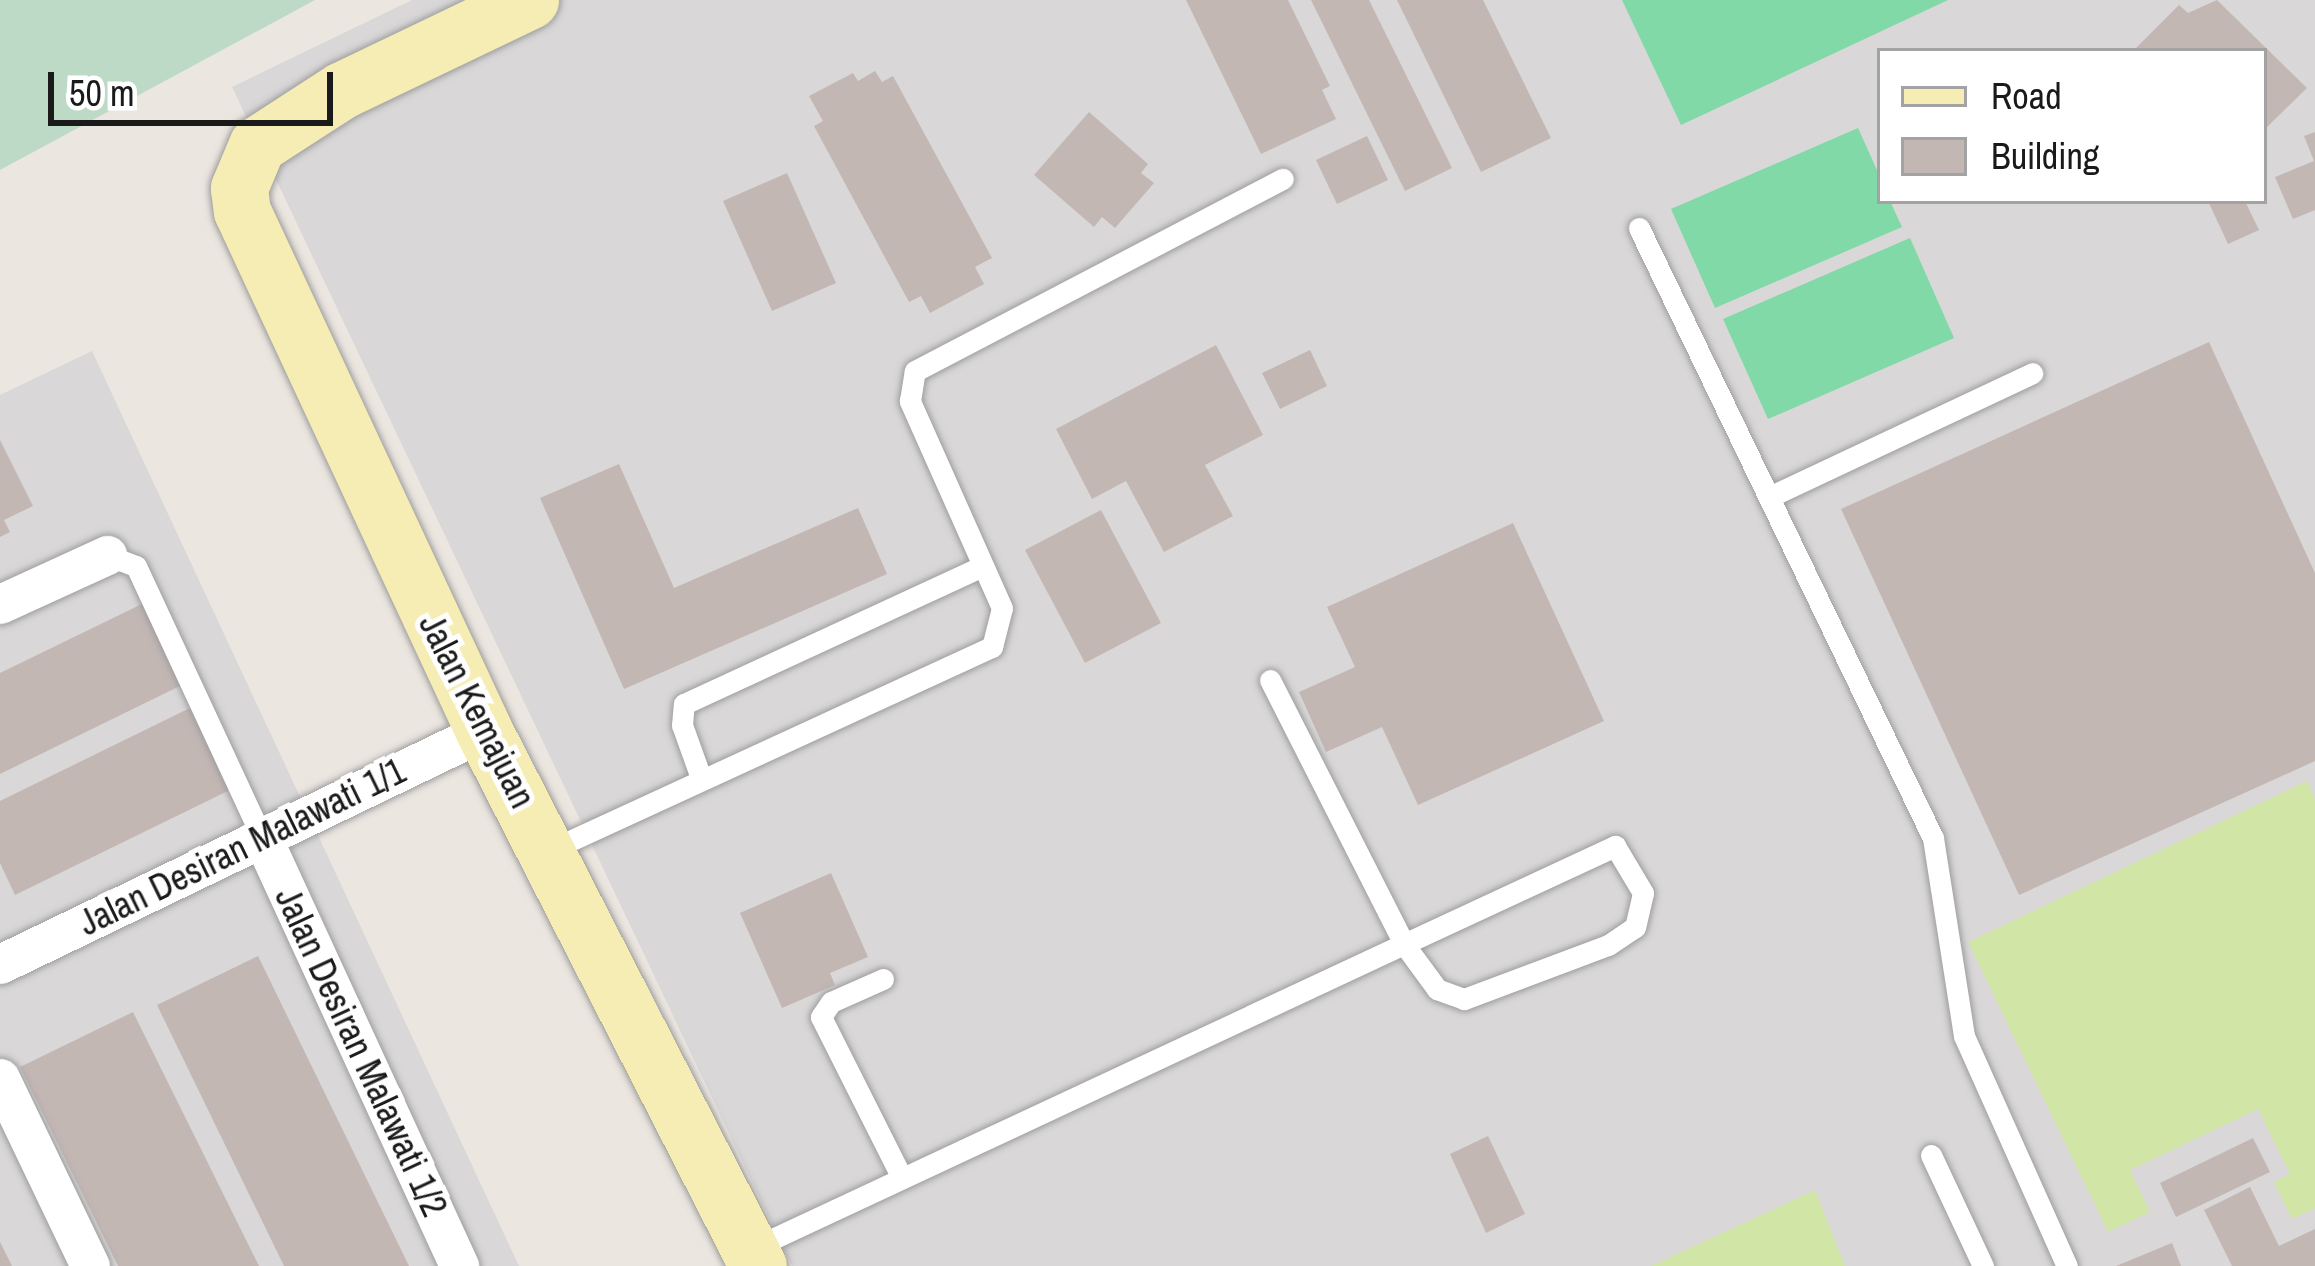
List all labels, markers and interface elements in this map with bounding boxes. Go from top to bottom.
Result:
scale bar [54,48,339,122]
legend [1877,48,2267,204]
text: 50 m [69,69,135,117]
text: Road [1991,72,2062,120]
text: Building [1991,132,2099,180]
street label: Jalan Kemajuan [410,607,544,815]
street label: Jalan Desiran Malawati 1/1 [72,749,412,945]
street label: Jalan Desiran Malawati 1/2 [266,881,456,1223]

